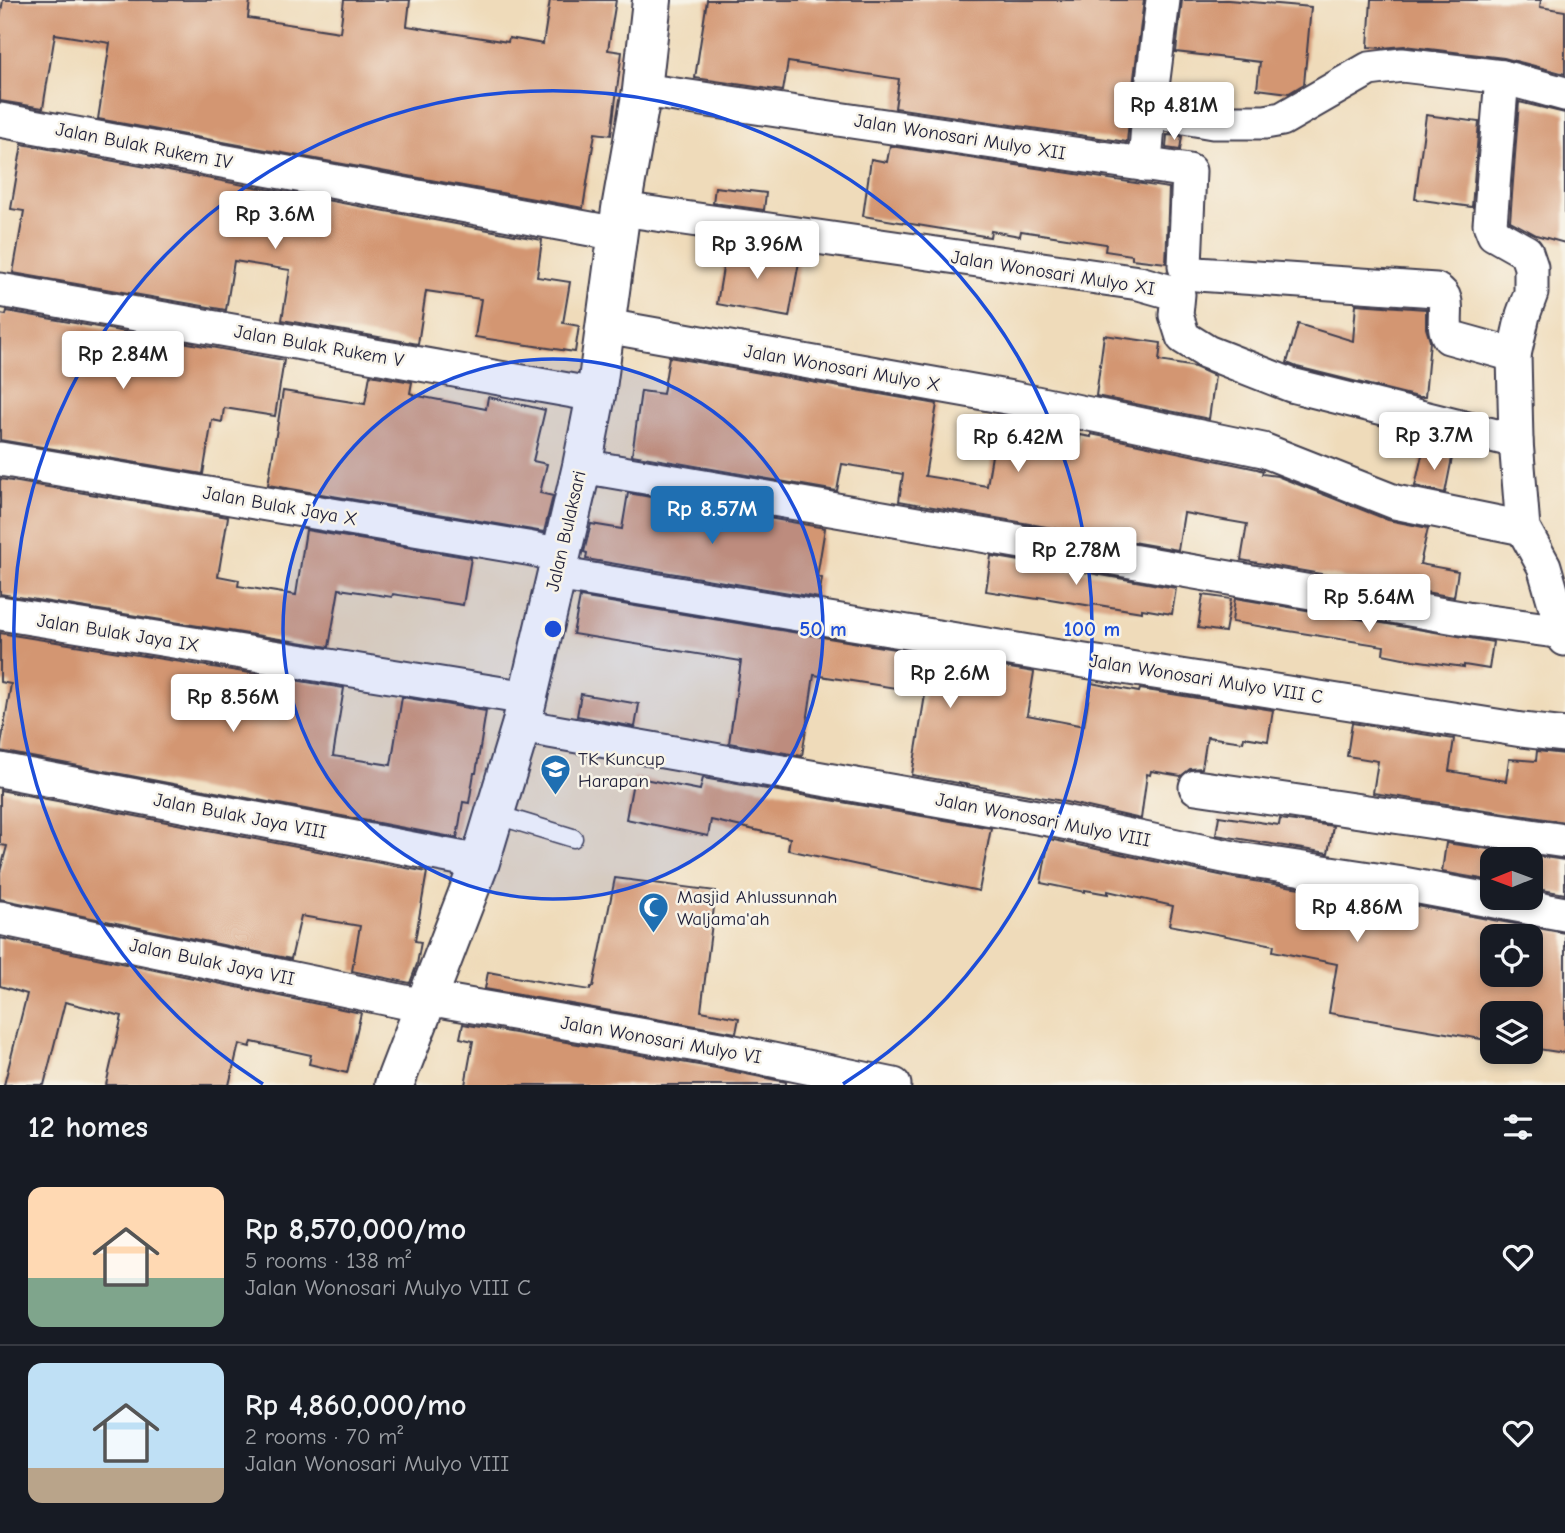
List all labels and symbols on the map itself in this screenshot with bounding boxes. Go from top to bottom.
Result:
pin: Rp 4.81M [1102,82,1246,142]
street label: Jalan Wonosari Mulyo XII [853,109,1067,165]
street label: Jalan Bulak Rukem IV [54,118,235,174]
pin: Rp 3.6M [210,191,340,251]
pin: Rp 3.96M [685,222,829,281]
street label: Jalan Wonosari Mulyo XI [949,246,1157,300]
street label: Jalan Bulak Rukem V [232,320,406,372]
pin: Rp 2.84M [51,332,195,391]
street label: Jalan Wonosari Mulyo X [742,340,942,396]
pin: Rp 3.7M [1369,412,1499,472]
pin: Rp 6.42M [946,414,1090,474]
street label: Jalan Bulaksari [541,468,591,594]
street label: Jalan Bulak Jaya X [201,482,359,530]
pin: Rp 8.57M [640,486,784,546]
pin: Rp 2.78M [1004,528,1148,587]
pin: Rp 5.64M [1297,574,1441,634]
street label: Jalan Bulak Jaya IX [35,609,201,657]
centre of rings [541,617,565,641]
text: 50 m [799,617,847,641]
text: 100 m [1064,617,1120,641]
pin: Rp 2.6M [885,650,1015,710]
street label: Jalan Wonosari Mulyo VIII C [1088,650,1325,708]
pin: Rp 8.56M [161,674,305,734]
place label: TK Kuncup Harapan [578,748,665,792]
school or university icon: TK Kuncup Harapan [538,753,572,797]
street label: Jalan Bulak Jaya VIII [152,788,328,844]
street label: Jalan Wonosari Mulyo VIII [934,788,1152,852]
north arrow [1480,847,1544,910]
pin: Rp 4.86M [1285,884,1429,944]
place label: Masjid Ahlussunnah Waljama'ah [677,886,837,930]
mosque icon: Masjid Ahlussunnah Waljama'ah [637,891,671,935]
street label: Jalan Bulak Jaya VII [127,934,297,990]
street label: Jalan Wonosari Mulyo VI [559,1012,763,1068]

